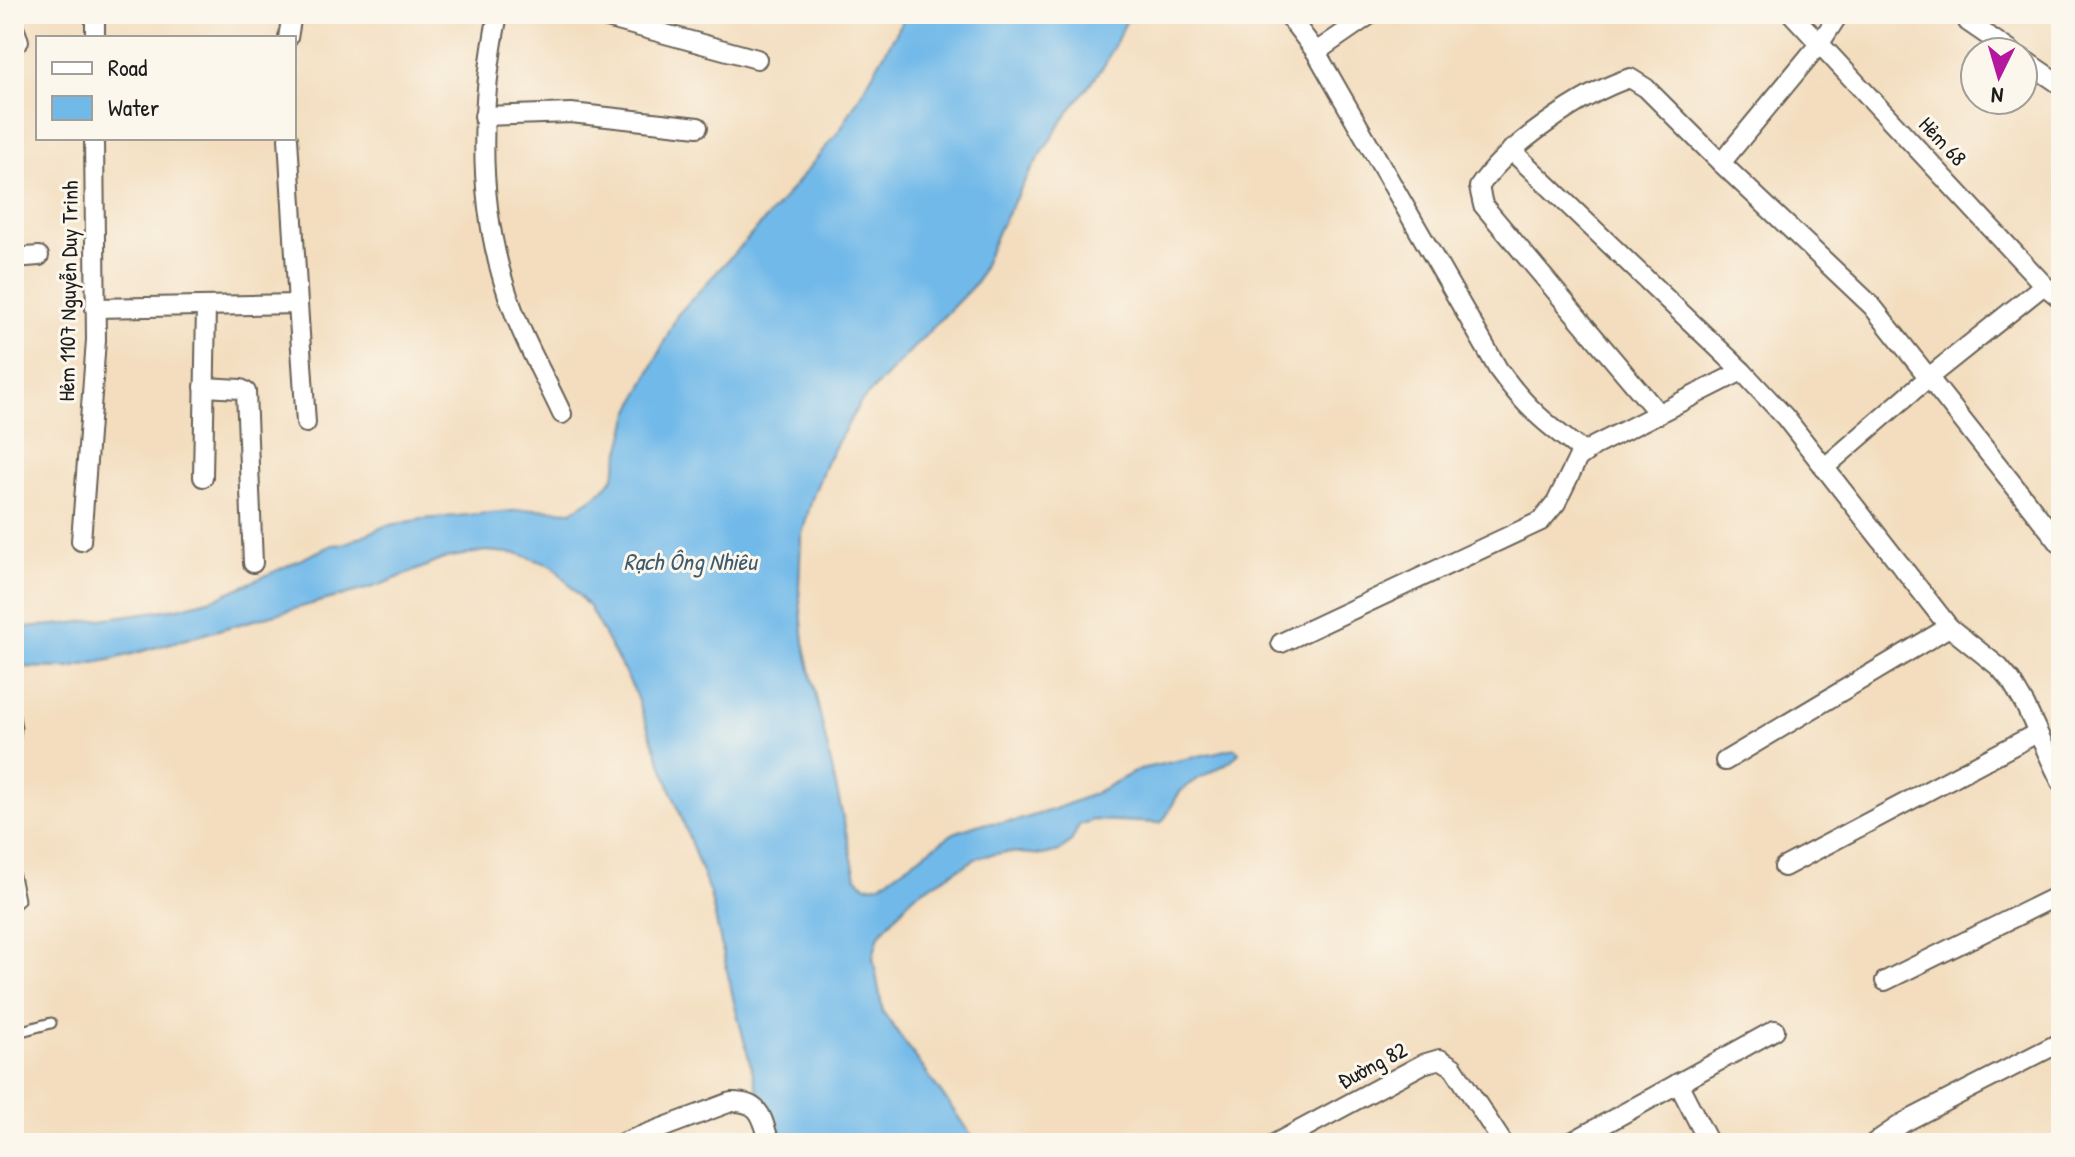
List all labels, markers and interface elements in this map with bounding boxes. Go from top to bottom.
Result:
legend [36,36,296,140]
north arrow [1959,36,2039,116]
text: Road [108,51,147,83]
text: N [1990,80,2004,111]
text: Water [108,91,159,123]
street label: Hẻm 68 [1912,110,1974,172]
street label: Hẻm 1107 Nguyễn Duy Trinh [51,180,85,402]
water label: Rạch Ông Nhiêu [624,545,759,578]
street label: Đường 82 [1332,1034,1412,1096]

